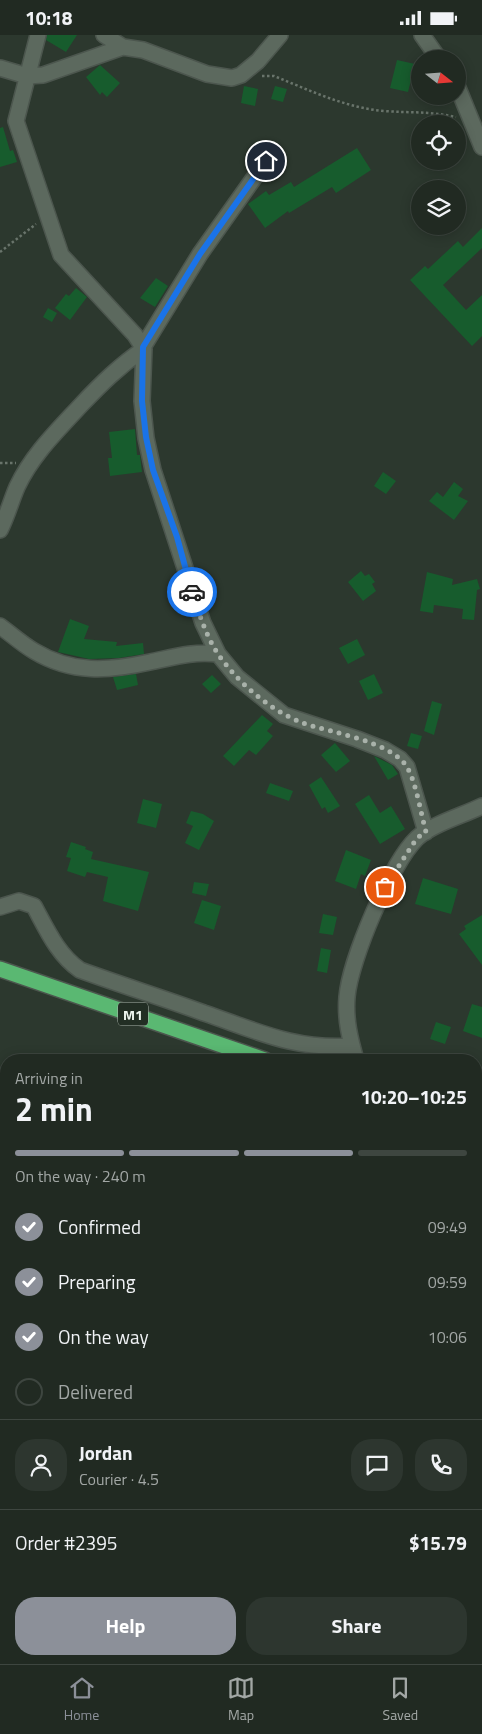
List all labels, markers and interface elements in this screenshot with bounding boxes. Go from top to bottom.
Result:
text: 10:18 [25,3,72,32]
north arrow [411,50,466,105]
map controls [411,50,466,235]
button: locate [411,115,466,170]
pin [245,140,287,182]
icon: home [252,147,280,175]
button: layers [411,180,466,235]
courier [167,567,217,617]
icon: car [178,578,206,606]
pin [364,866,406,908]
icon: bag [371,873,399,901]
road number: M1 [118,1003,148,1026]
text: Arriving in [15,1066,83,1090]
text: 10:20–10:25 [360,1082,467,1111]
text: 2 min [15,1085,93,1133]
text: On the way · 240 m [15,1164,146,1188]
text: Confirmed [58,1212,141,1241]
icon: check [15,1213,43,1241]
text: 09:49 [428,1215,467,1239]
text: Preparing [58,1267,135,1296]
icon: check [15,1268,43,1296]
text: 09:59 [428,1270,467,1294]
text: On the way [58,1322,149,1351]
icon: check [15,1323,43,1351]
text: 10:06 [428,1325,467,1349]
text: Delivered [58,1377,133,1406]
text: Jordan [79,1438,132,1467]
button: person [15,1439,67,1491]
button: chat [351,1439,403,1491]
button: phone [415,1439,467,1491]
text: Courier · 4.5 [79,1467,159,1491]
text: Order #2395 [15,1528,117,1557]
text: $15.79 [409,1528,467,1557]
button: Help [15,1597,236,1655]
button: Share [246,1597,467,1655]
tab: Home [64,1674,99,1725]
tab: Map [227,1674,255,1725]
tab: Saved [383,1674,418,1725]

